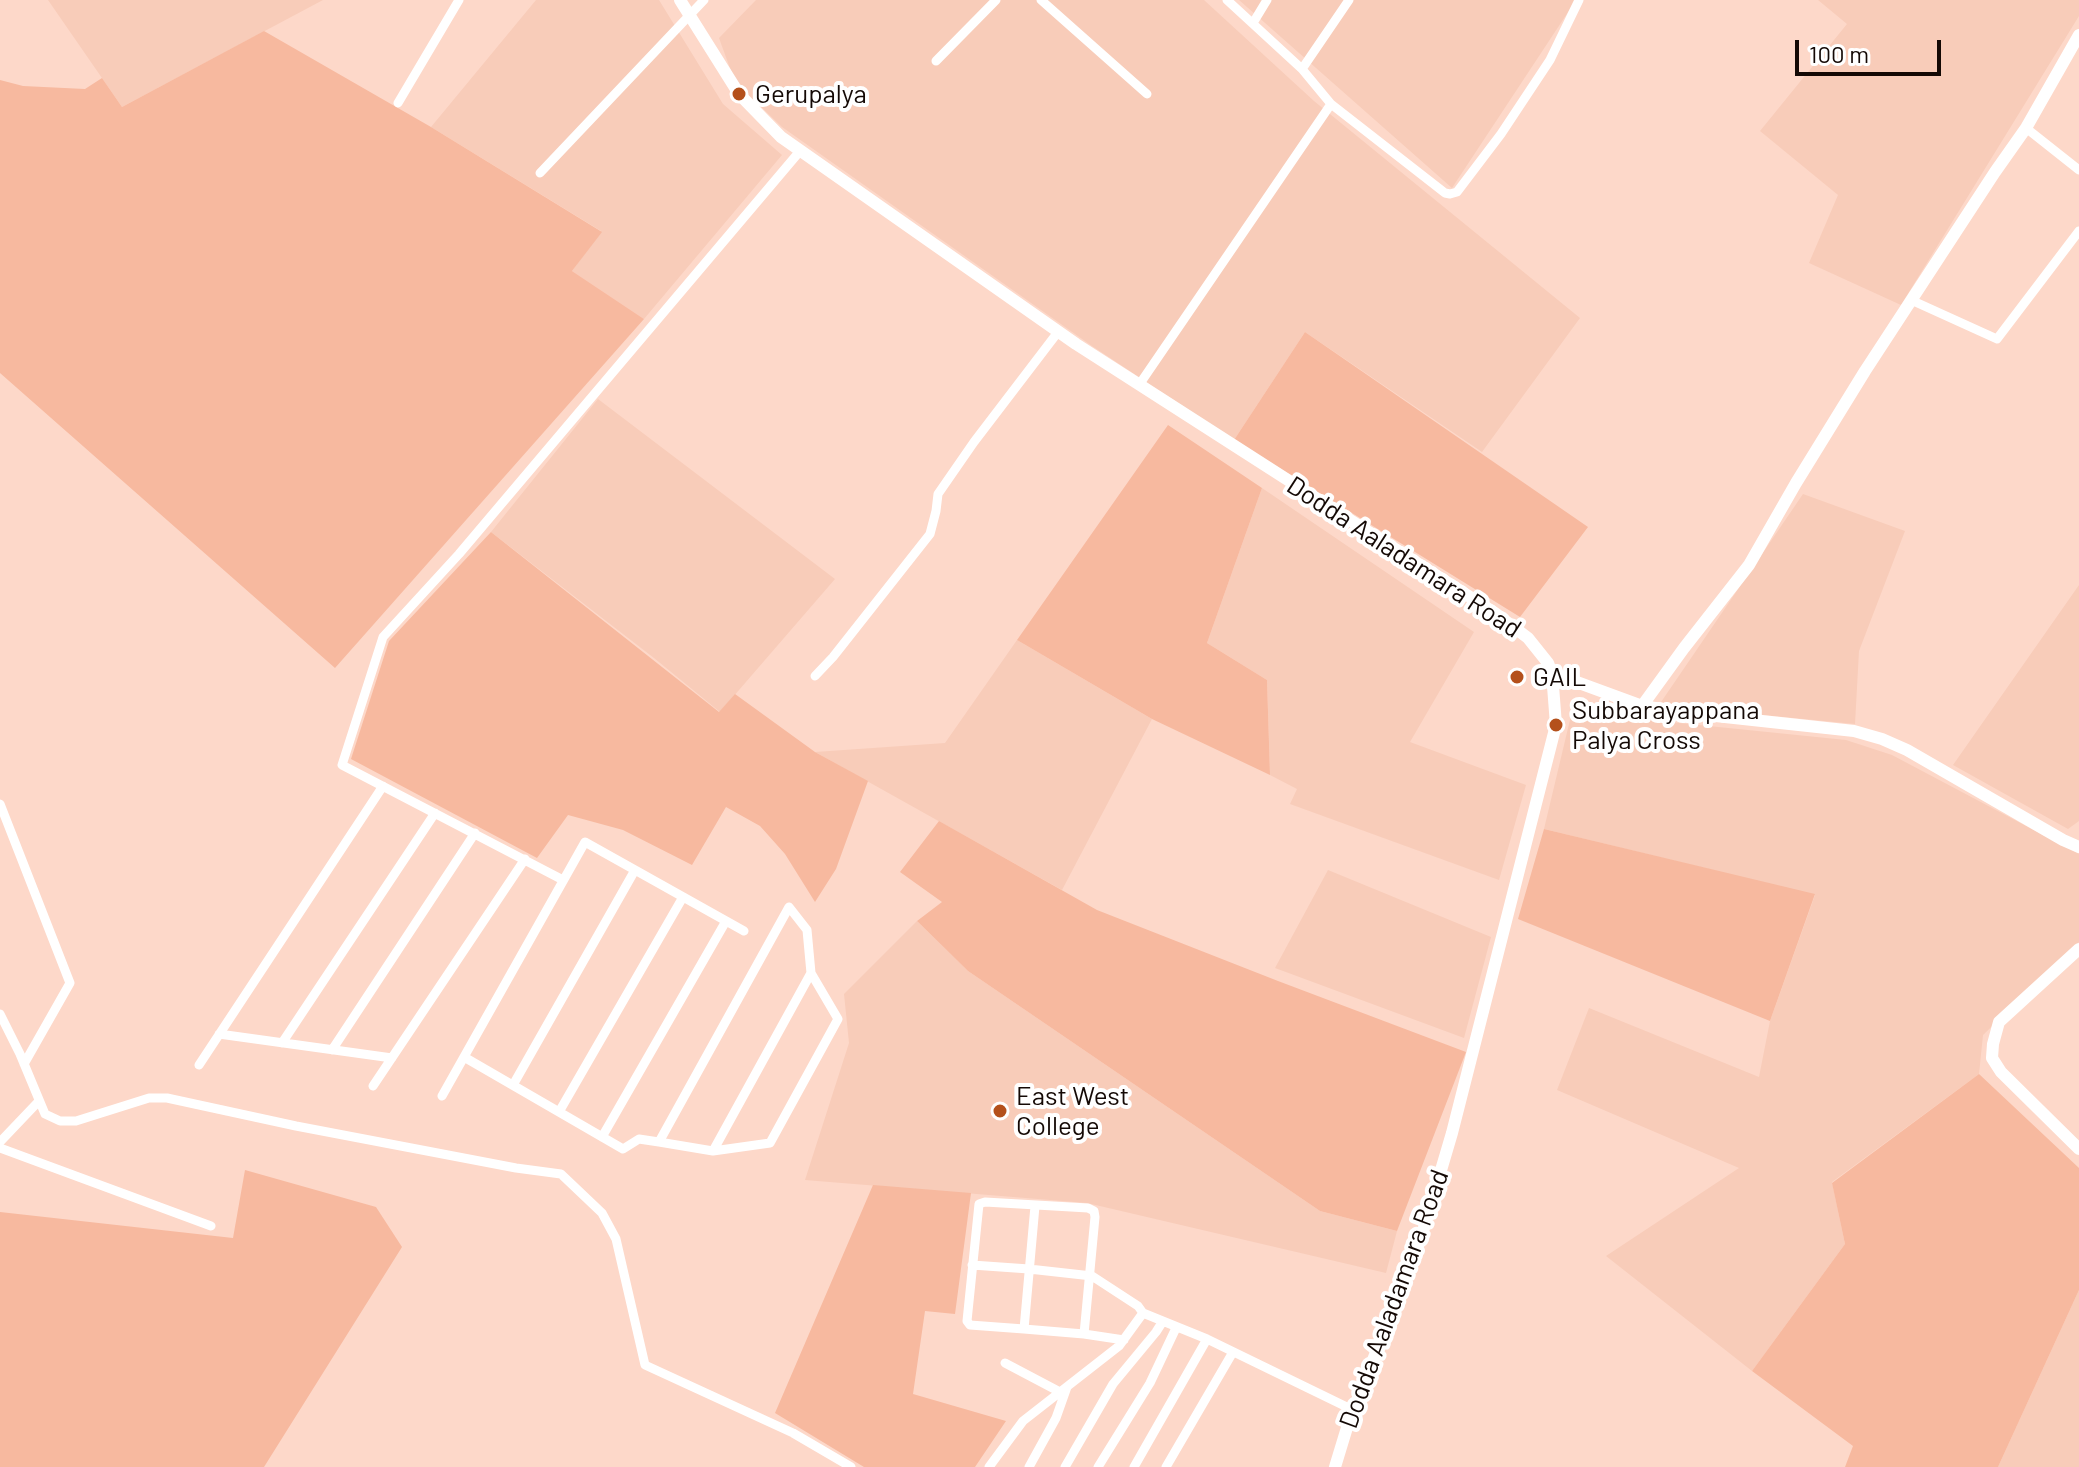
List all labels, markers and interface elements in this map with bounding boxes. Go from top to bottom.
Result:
scale bar [1799,24,1945,74]
text: 100 m [1809,39,1869,68]
place label: Gerupalya [755,78,867,110]
marker: Gerupalya [730,85,748,103]
street label: Dodda Aaladamara Road [1281,470,1527,644]
place label: GAIL [1533,661,1586,693]
marker: GAIL [1508,668,1526,686]
place label: Subbarayappana Palya Cross [1572,694,1760,756]
marker: Subbarayappana Palya Cross [1547,716,1565,734]
place label: East West College [1016,1080,1129,1142]
marker: East West College [991,1102,1009,1120]
street label: Dodda Aaladamara Road [1333,1165,1455,1433]

